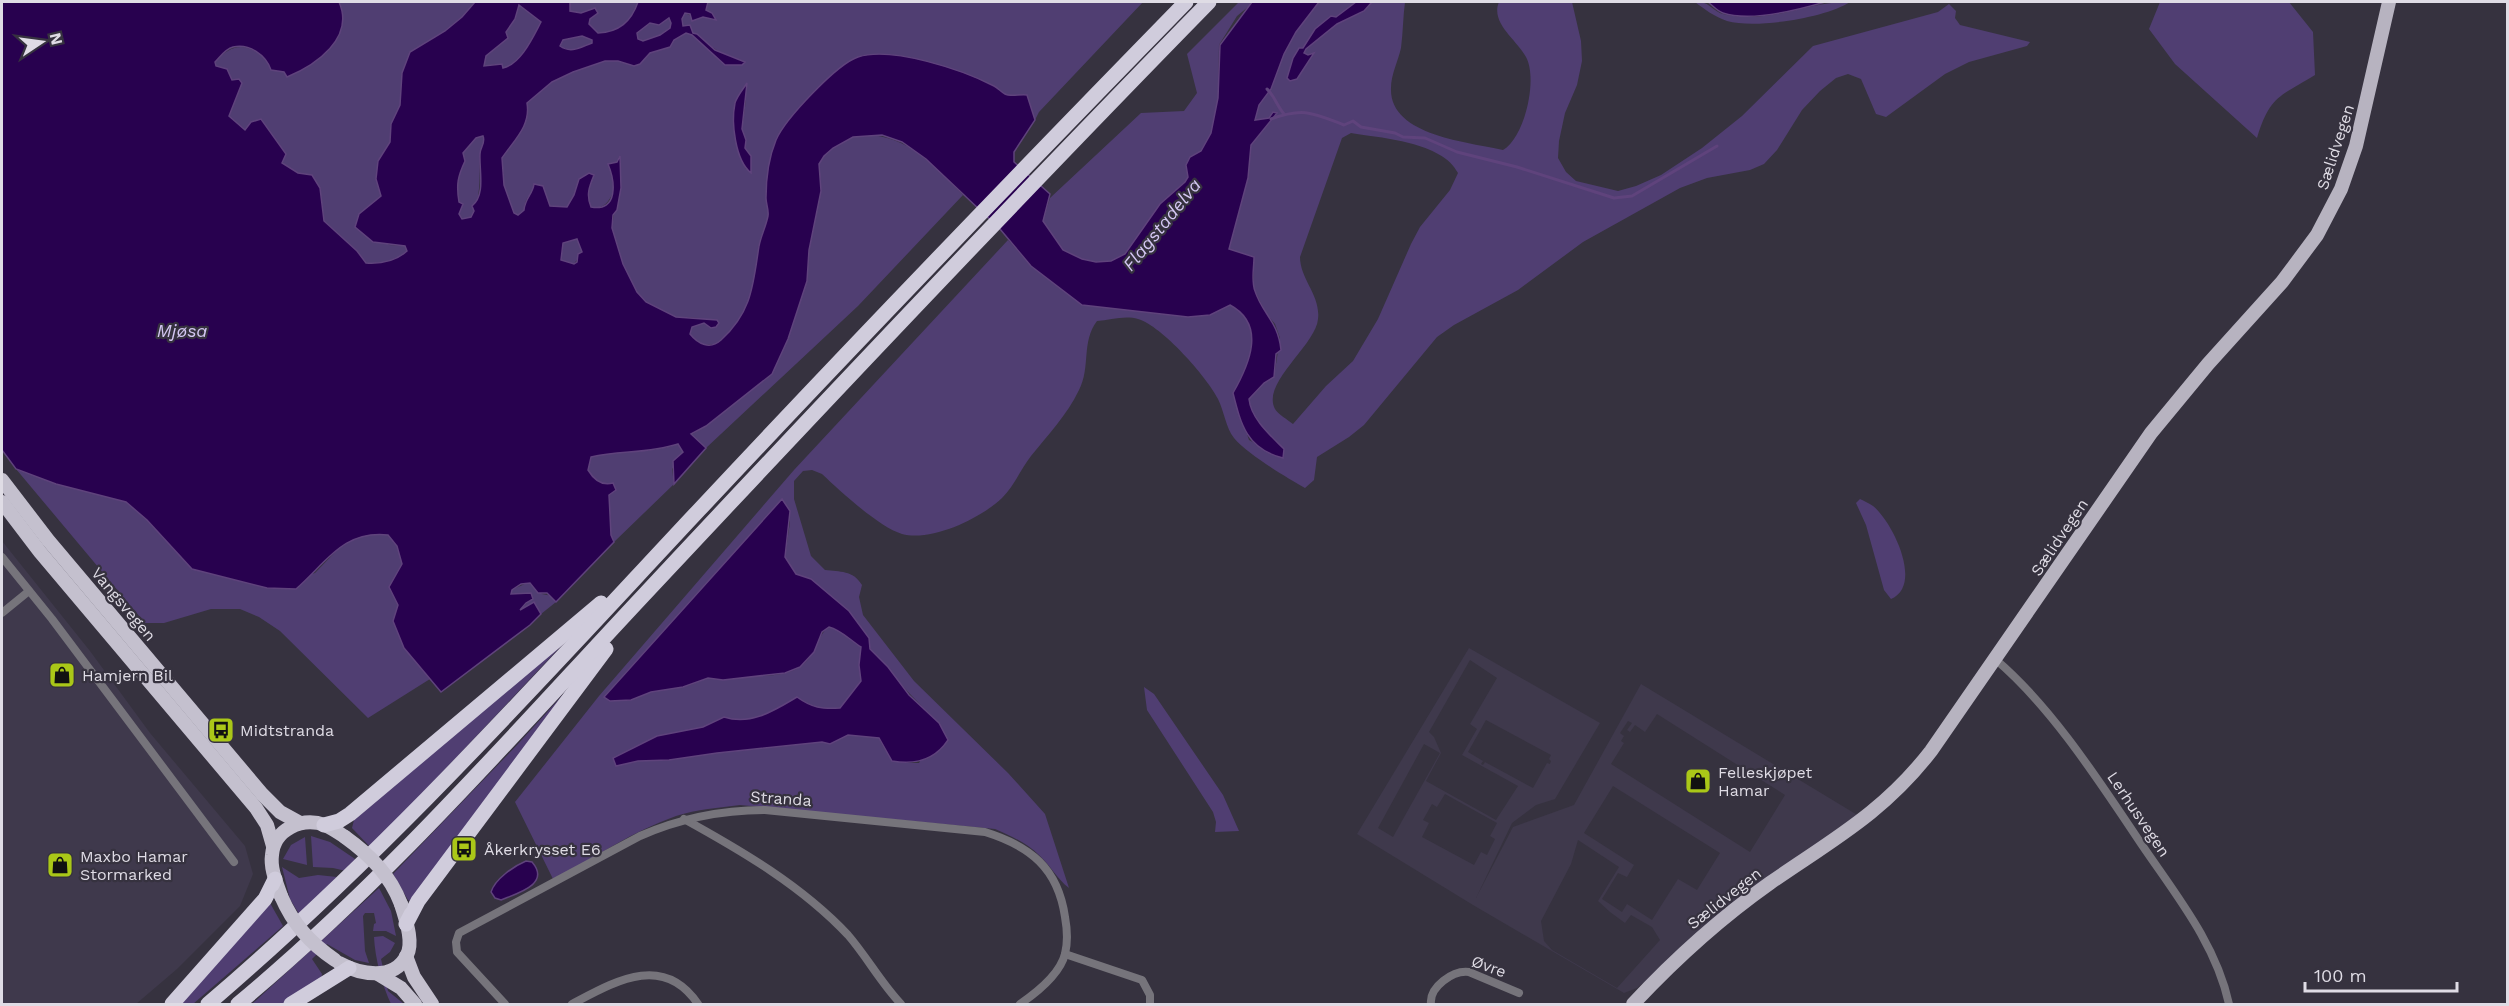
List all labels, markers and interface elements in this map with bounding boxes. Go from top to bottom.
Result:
north arrow [12,12,72,72]
text: N [46,31,67,47]
street label: Sælidvegen [2313,102,2358,192]
water label: Flagstadelva [1118,174,1205,275]
water label: Mjøsa [157,320,207,341]
street label: Sælidvegen [2027,495,2092,579]
street label: Vangsvegen [87,564,160,645]
shop icon: Hamjern Bil [47,660,77,690]
place label: Hamjern Bil [82,666,173,685]
bus stop icon: Midtstranda [206,715,236,745]
place label: Midtstranda [240,721,334,740]
place label: Felleskjøpet Hamar [1718,763,1813,800]
shop icon: Felleskjøpet Hamar [1683,766,1713,796]
street label: Lerhusvegen [2103,768,2174,860]
street label: Stranda [750,787,812,810]
bus stop icon: Åkerkrysset E6 [449,834,479,864]
place label: Åkerkrysset E6 [484,840,601,859]
place label: Maxbo Hamar Stormarked [80,847,188,884]
shop icon: Maxbo Hamar Stormarked [45,850,75,880]
street label: Sælidvegen [1683,864,1765,933]
street label: Øvre [1469,951,1509,982]
scale bar [2305,955,2456,993]
text: 100 m [2314,965,2367,986]

